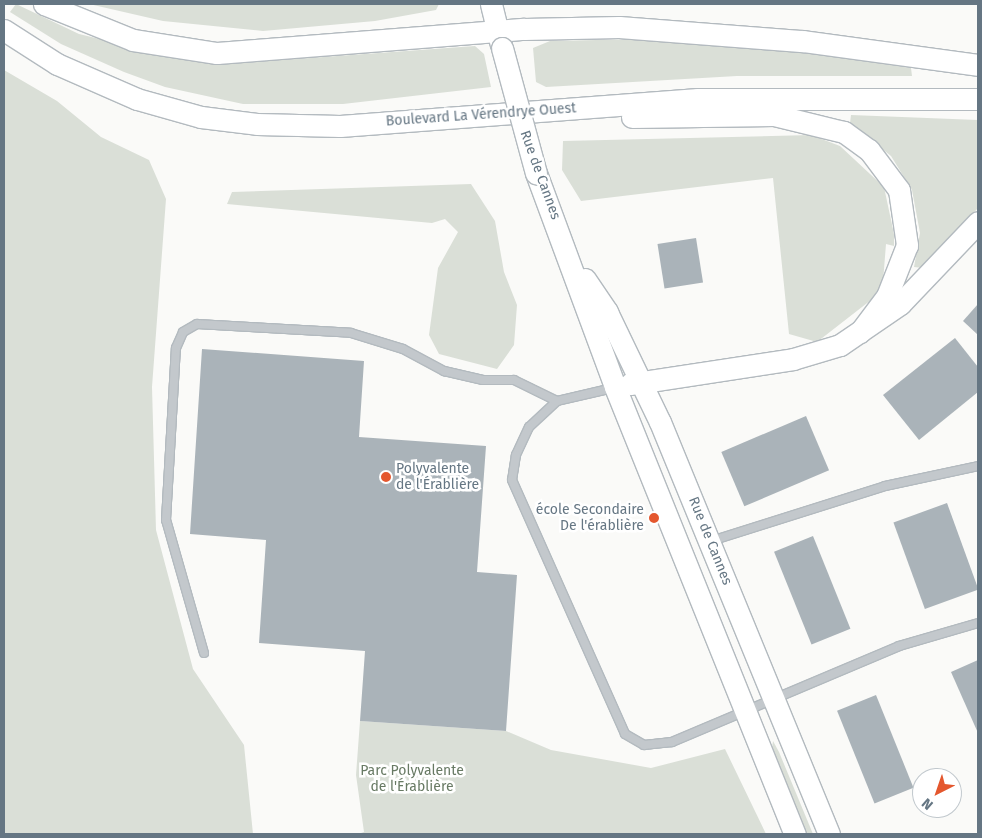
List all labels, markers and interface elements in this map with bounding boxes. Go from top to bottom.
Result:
street label: Boulevard La Vérendrye Ouest [385,100,577,130]
street label: Rue de Cannes [516,128,564,222]
place label: Polyvalente de l'Érablière [396,461,479,494]
marker: Polyvalente de l'Érablière [380,471,392,483]
street label: Rue de Cannes [685,494,735,588]
place label: école Secondaire De l'érablière [536,502,644,534]
marker: école Secondaire De l'érablière [648,512,660,524]
park label: Parc Polyvalente de l'Érablière [360,763,464,796]
north arrow [912,768,962,818]
text: N [918,794,937,813]

